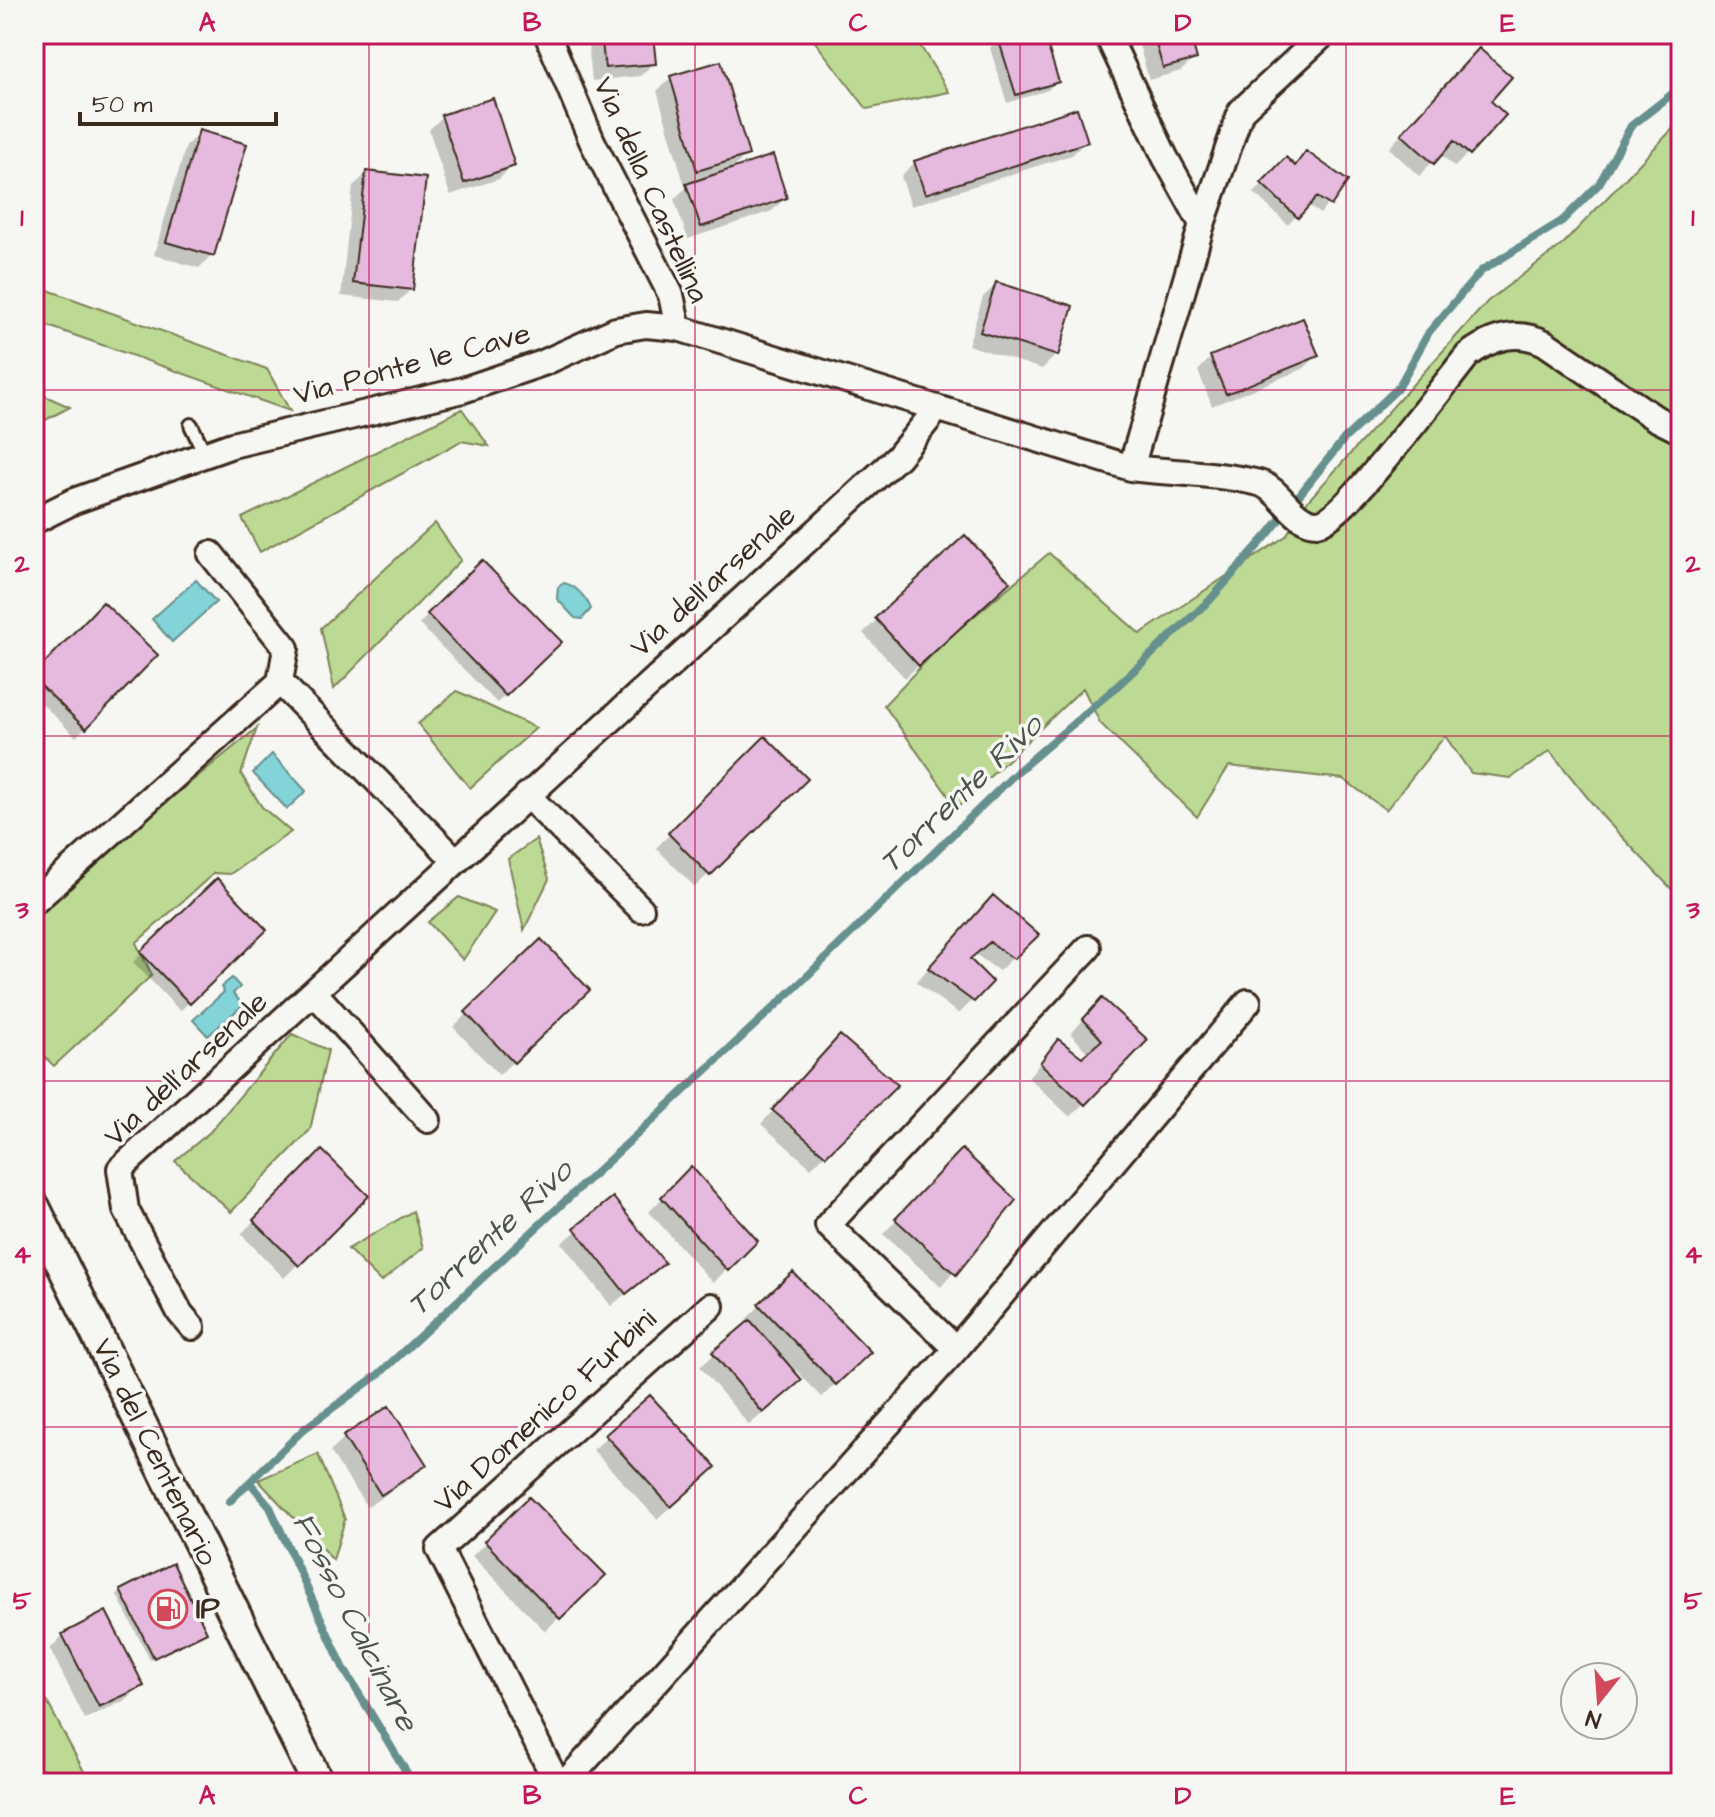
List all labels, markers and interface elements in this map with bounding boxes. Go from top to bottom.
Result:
text: A [199,5,216,41]
text: B [523,5,542,41]
text: C [849,5,868,41]
text: D [1175,5,1192,41]
text: E [1500,5,1516,41]
street label: Via della Castellina [582,70,720,310]
scale bar [80,76,276,126]
text: 50 m [92,88,153,122]
text: 1 [20,200,24,236]
text: 1 [1691,200,1695,236]
street label: Via Ponte le Cave [289,312,535,416]
street label: Via dell'arsenale [621,495,805,667]
text: 2 [14,546,30,582]
text: 2 [1685,546,1701,582]
water label: Torrente Rivo [869,703,1054,884]
text: 3 [14,892,29,928]
text: 3 [1685,892,1700,928]
street label: Via dell'arsenale [95,982,277,1156]
water label: Torrente Rivo [397,1148,584,1327]
text: 4 [13,1237,31,1273]
text: 4 [1684,1237,1702,1273]
street label: Via Domenico Furbini [424,1299,666,1523]
street label: Via del Centenario [82,1331,228,1573]
water label: Fosso Calcinare [281,1505,430,1740]
text: 5 [13,1583,32,1619]
text: 5 [1684,1583,1703,1619]
fuel station icon: IP [147,1588,189,1630]
place label: IP [196,1588,221,1630]
north arrow [1559,1661,1639,1741]
text: N [1582,1702,1605,1736]
text: A [199,1778,216,1814]
text: B [523,1778,542,1814]
text: C [849,1778,868,1814]
text: D [1175,1778,1192,1814]
text: E [1500,1778,1516,1814]

